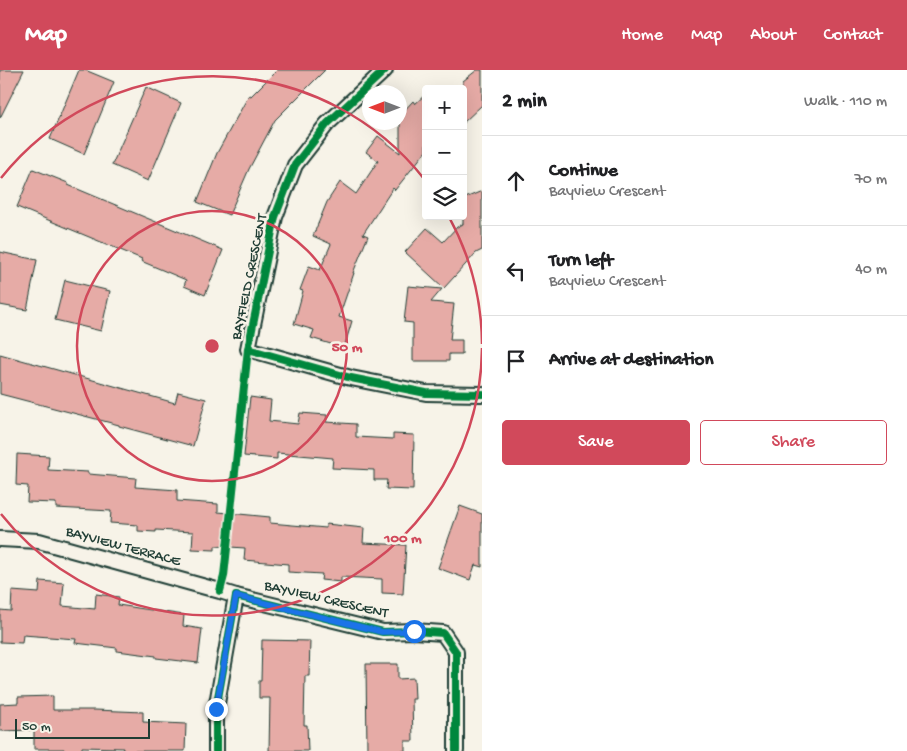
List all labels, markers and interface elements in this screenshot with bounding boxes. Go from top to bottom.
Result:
text: Map [25,21,67,50]
text: Home [621,25,663,46]
text: Map [691,25,722,46]
text: About [750,25,796,46]
text: Contact [824,25,882,46]
north arrow [362,85,407,130]
map controls [422,85,467,220]
button: + [422,85,467,130]
text: 2 min [502,90,547,115]
text: Walk · 110 m [804,93,887,112]
button: − [422,130,467,175]
text: Continue [549,160,618,183]
icon: ahead [502,167,530,195]
text: 70 m [854,171,887,190]
button: layers [422,175,467,220]
text: Bayview Crescent [549,183,665,202]
street label: BAYFIELD CRESCENT [228,211,272,343]
text: Turn left [549,250,613,273]
icon: left [502,257,530,285]
text: 40 m [855,261,887,280]
text: Bayview Crescent [549,273,665,292]
centre of rings [203,337,221,355]
text: 50 m [332,339,363,357]
icon: arrive [502,347,530,375]
text: Arrive at destination [549,349,713,372]
button: Save [502,420,690,465]
button: Share [700,420,887,465]
street label: BAYVIEW TERRACE [63,523,183,571]
text: 100 m [383,530,422,548]
street label: BAYVIEW CRESCENT [261,577,391,623]
route start [403,620,426,643]
route end [205,698,228,721]
scale bar [15,716,150,739]
text: 50 m [22,719,51,736]

